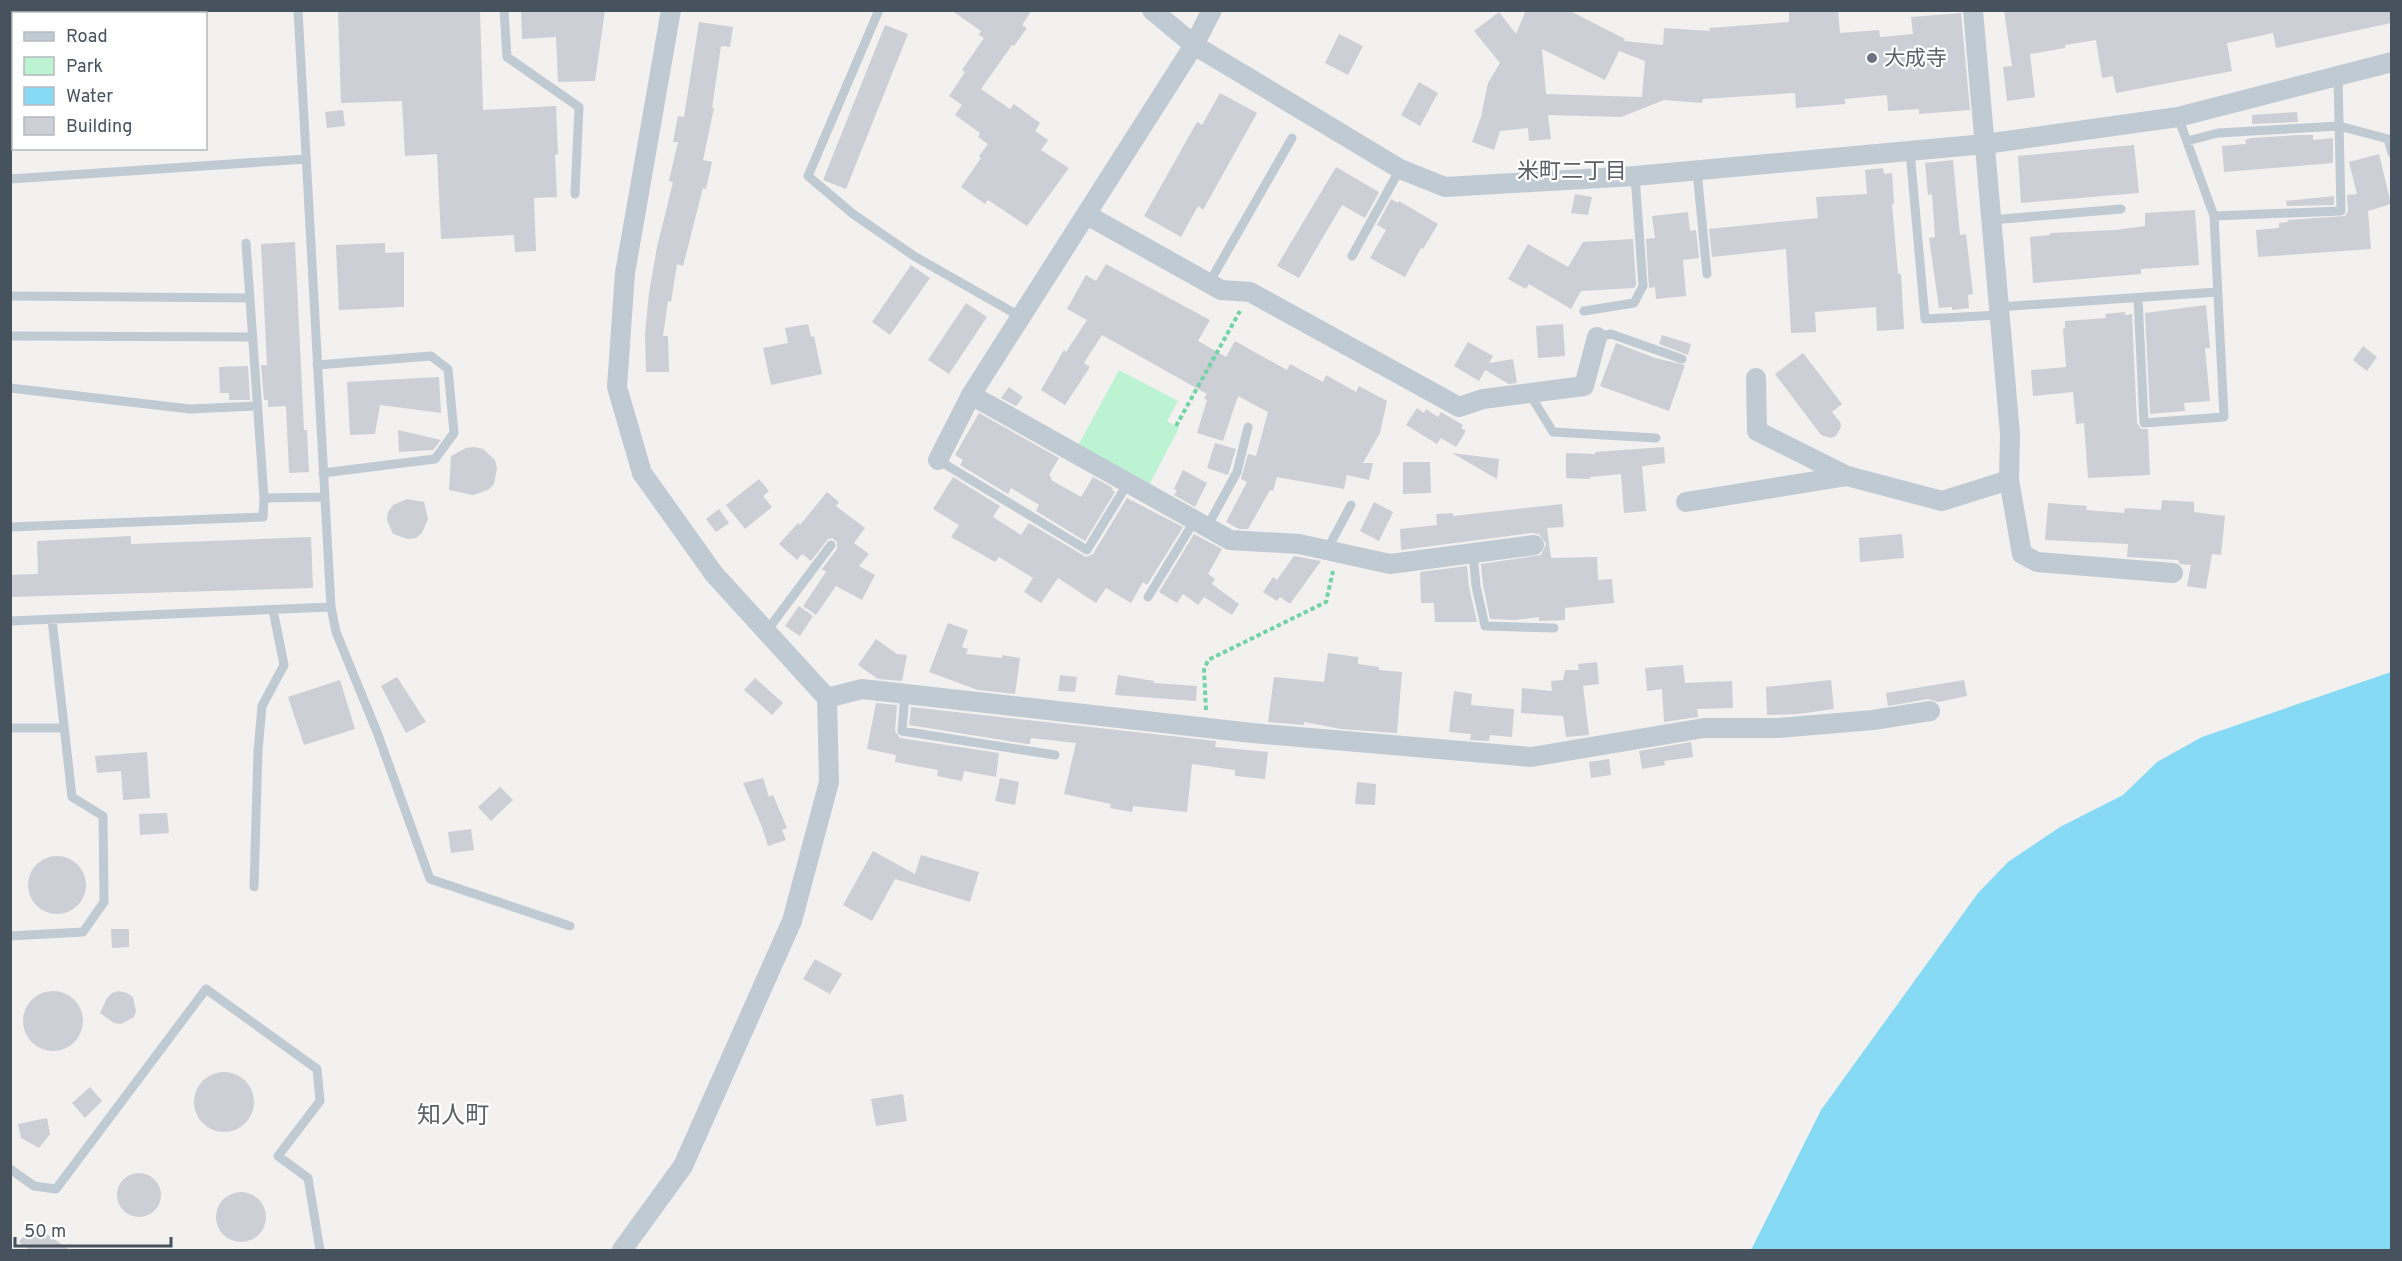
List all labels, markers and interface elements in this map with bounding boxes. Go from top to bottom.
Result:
legend [12,12,207,150]
text: Road [66,26,108,49]
place label: 大成寺 [1884,46,1947,73]
marker: 大成寺 [1865,51,1879,65]
text: Park [66,56,103,79]
text: Water [66,86,113,109]
text: Building [66,116,132,139]
district label: 米町二丁目 [1517,159,1627,186]
district label: 知人町 [417,1102,489,1132]
scale bar [15,1210,171,1248]
text: 50 m [24,1221,66,1244]

